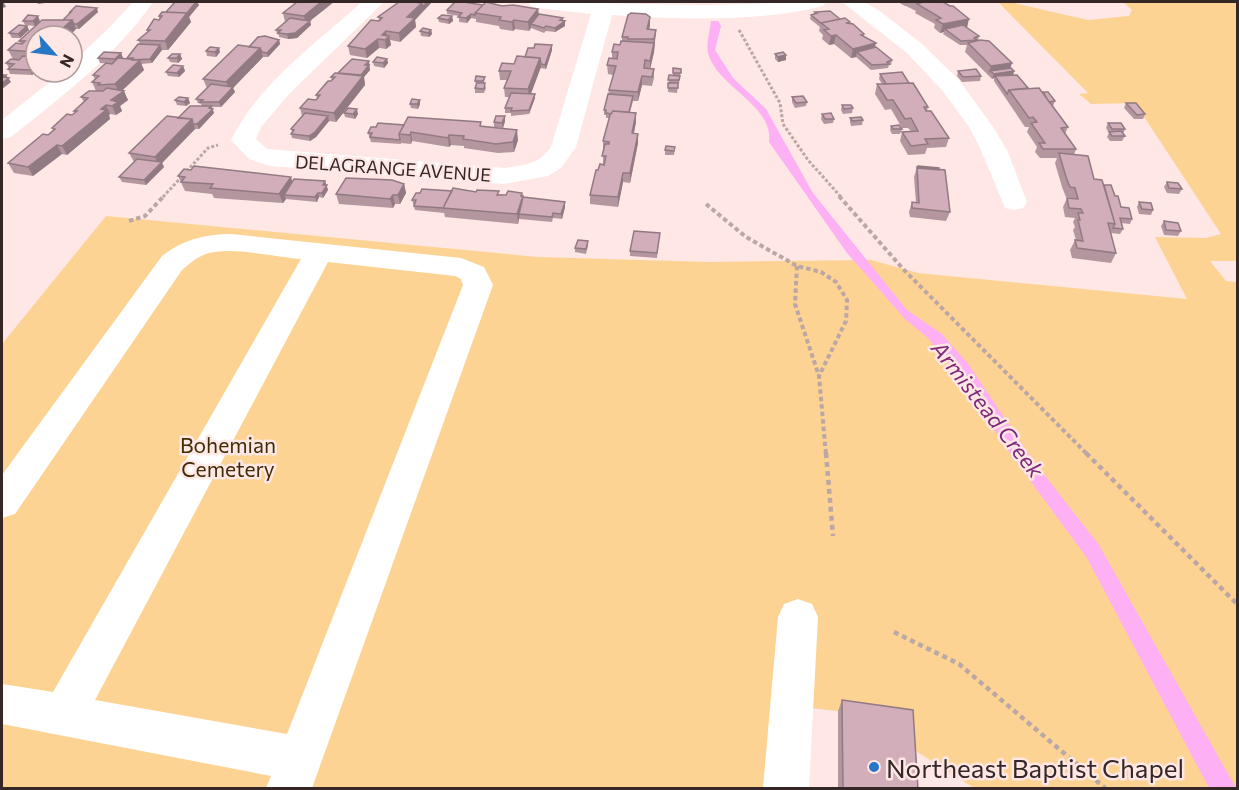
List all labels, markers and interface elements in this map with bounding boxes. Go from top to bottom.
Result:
north arrow [24,24,84,84]
text: N [56,52,79,71]
street label: DELAGRANGE AVENUE [294,150,492,186]
water label: Armistead Creek [926,334,1050,484]
park label: Bohemian Cemetery [180,432,276,481]
place label: Northeast Baptist Chapel [886,752,1184,783]
marker: Northeast Baptist Chapel [867,760,881,774]

